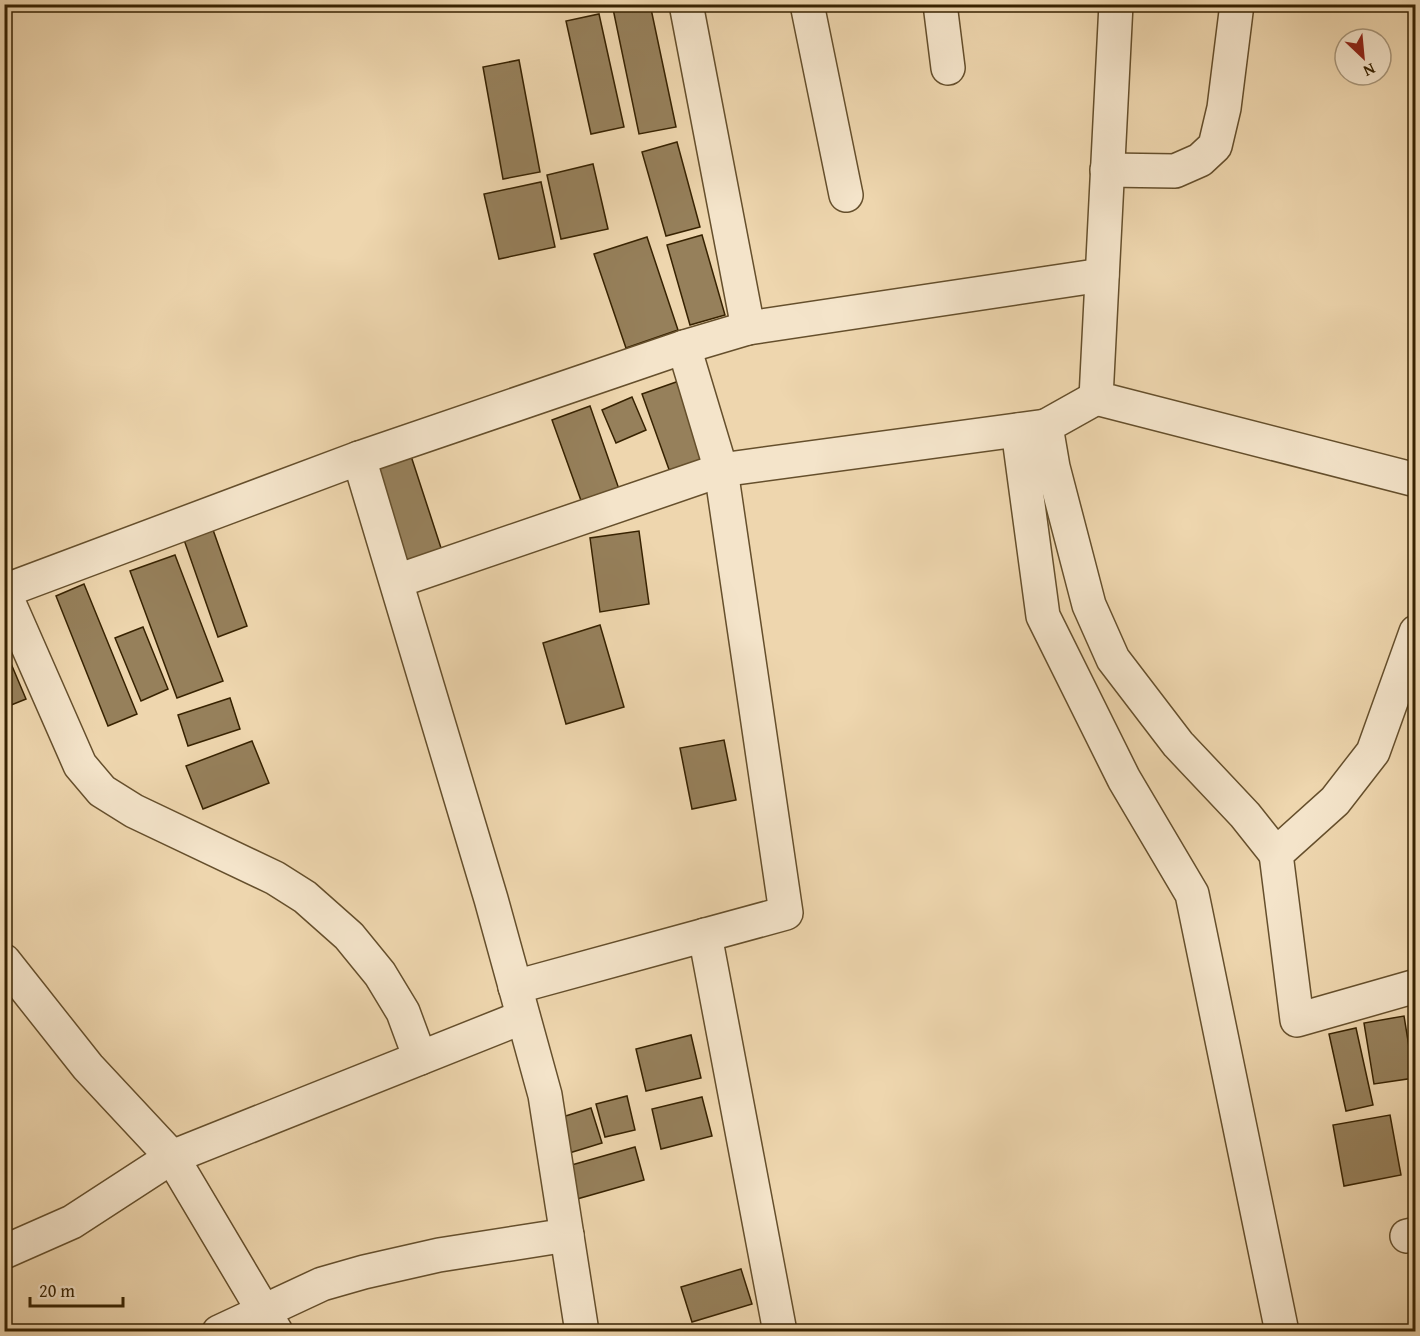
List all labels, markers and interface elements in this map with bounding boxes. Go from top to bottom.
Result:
north arrow [1333,27,1393,87]
text: N [1359,57,1380,84]
scale bar [30,1270,123,1308]
text: 20 m [39,1277,75,1304]

